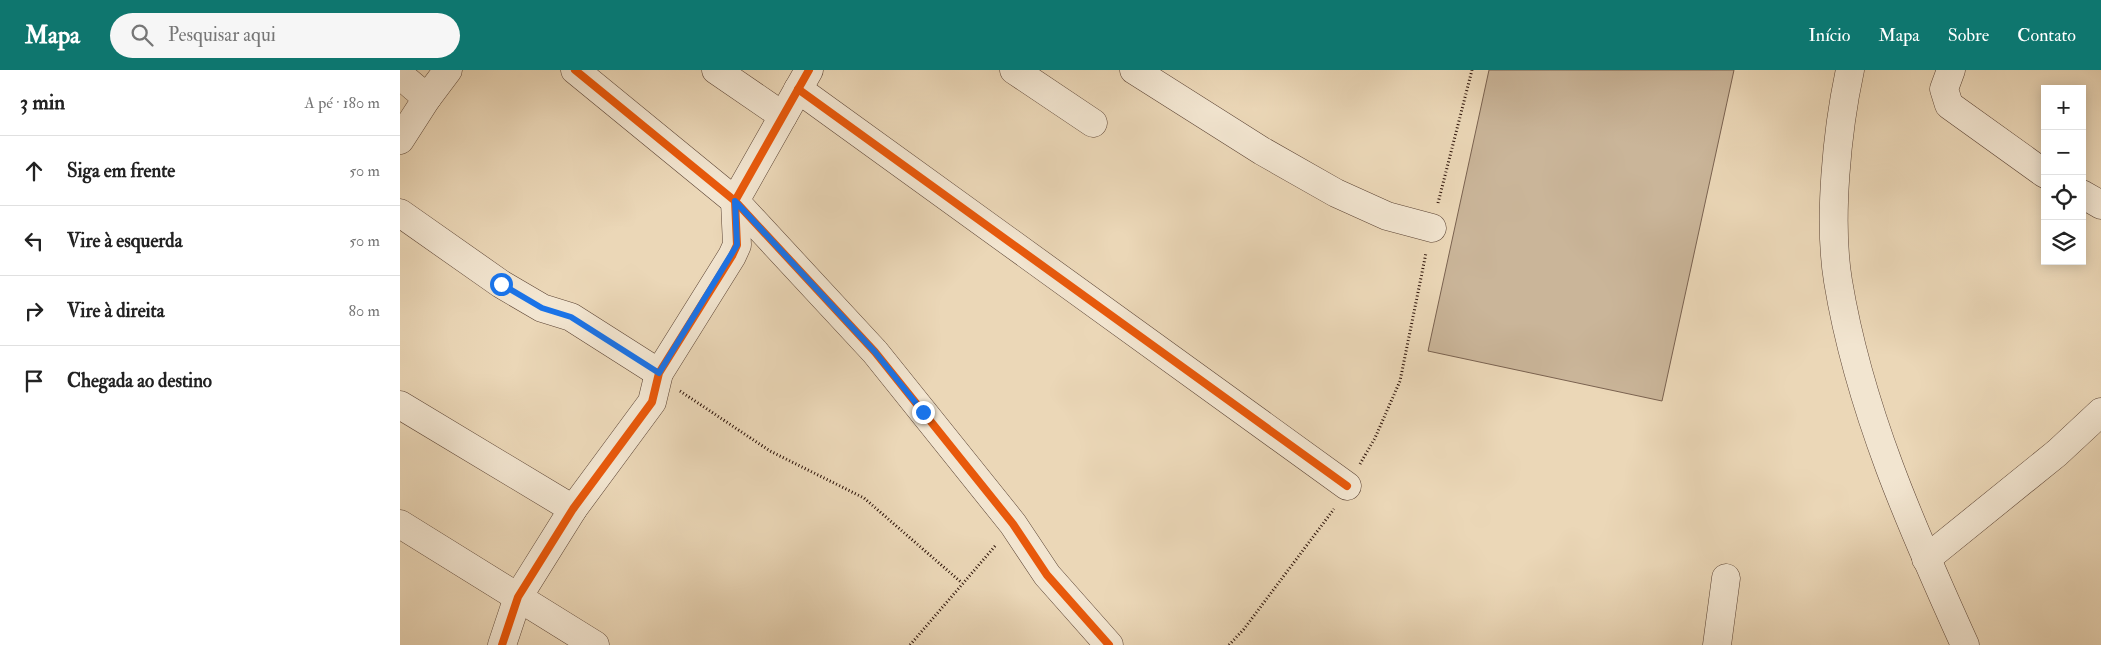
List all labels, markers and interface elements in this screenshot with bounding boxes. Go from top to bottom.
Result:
search box [110,13,460,58]
text: Mapa [25,20,80,51]
icon: search [128,21,156,49]
text: Pesquisar aqui [168,23,276,47]
text: Início [1809,24,1850,47]
text: Mapa [1878,24,1920,47]
text: Sobre [1948,24,1989,47]
text: Contato [2017,24,2076,47]
map controls [2041,85,2086,265]
button: + [2041,85,2086,130]
text: 3 min [20,89,65,116]
text: A pé · 180 m [305,93,380,113]
button: − [2041,130,2086,175]
icon: ahead [20,157,48,185]
text: Siga em frente [67,159,175,183]
text: 50 m [349,161,380,181]
button: locate [2041,175,2086,220]
button: layers [2041,220,2086,265]
icon: left [20,227,48,255]
text: Vire à esquerda [67,229,182,253]
text: 50 m [349,231,380,251]
route start [490,273,513,296]
icon: right [20,297,48,325]
text: Vire à direita [67,299,164,323]
text: 80 m [349,301,380,321]
icon: arrive [20,367,48,395]
text: Chegada ao destino [67,369,212,393]
route end [912,401,935,424]

